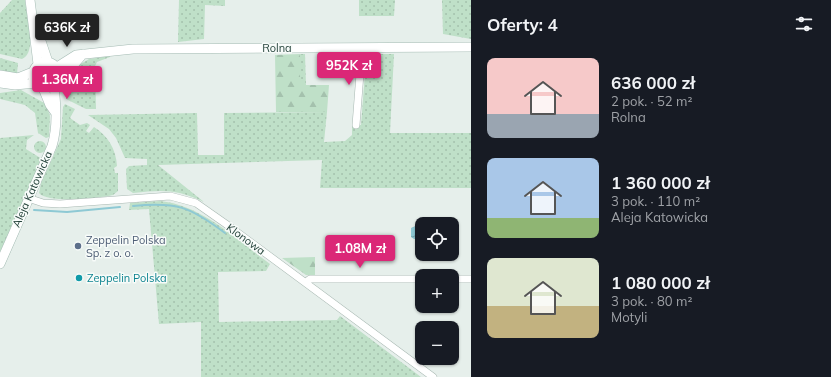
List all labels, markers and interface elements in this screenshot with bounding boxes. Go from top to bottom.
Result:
icon: filters [793,13,815,35]
pin: 636K zł [30,14,104,48]
text: Oferty: 4 [487,14,558,35]
text: 636K zł [44,19,90,35]
street label: Rolna [262,41,292,55]
pin: 952K zł [312,52,386,86]
text: 952K zł [326,57,372,73]
pin: 1.36M zł [26,66,108,100]
text: 1.36M zł [41,71,93,87]
text: 636 000 zł [611,72,695,93]
icon: home [519,74,567,122]
text: 2 pok. · 52 m² [611,93,692,109]
text: Rolna [611,109,646,125]
street label: Aleja Katowicka [9,149,55,229]
text: 1 360 000 zł [611,172,710,193]
icon: home [519,174,567,222]
text: 3 pok. · 110 m² [611,193,700,209]
text: Aleja Katowicka [611,209,708,225]
map controls [415,217,459,365]
button: locate [415,217,459,261]
street label: Klonowa [224,220,268,258]
place label: Zeppelin Polska Sp. z o. o. [86,233,166,260]
pin: 1.08M zł [319,235,401,269]
text: 1.08M zł [334,240,386,256]
marker: Zeppelin Polska Sp. z o. o. [73,241,83,251]
button: + [415,269,459,313]
place label: Zeppelin Polska [87,271,167,285]
text: 1 080 000 zł [611,272,710,293]
marker: Zeppelin Polska [74,273,84,283]
icon: home [519,274,567,322]
text: 3 pok. · 80 m² [611,293,692,309]
text: Motyli [611,309,647,325]
button: − [415,321,459,365]

